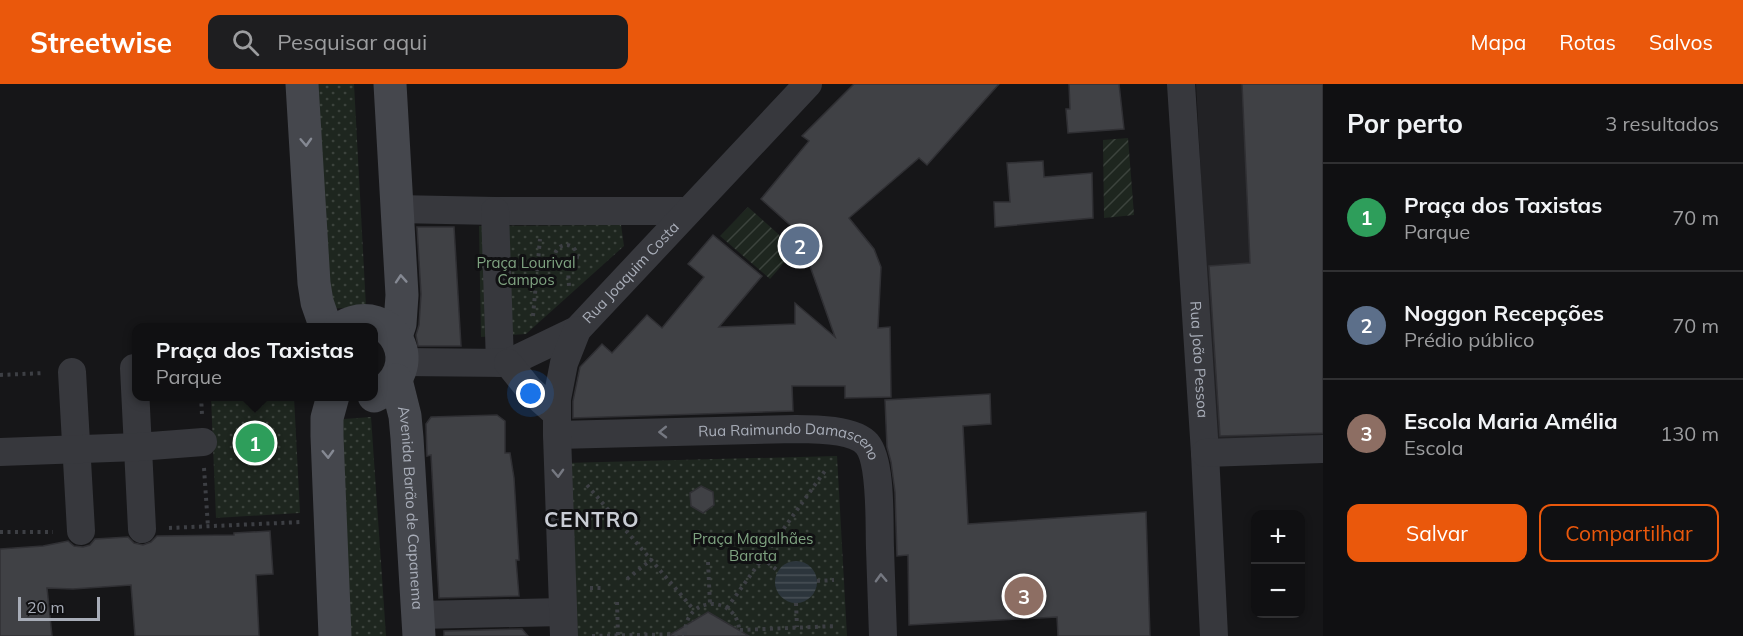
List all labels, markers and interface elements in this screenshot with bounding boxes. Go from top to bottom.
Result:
search box [208,15,628,69]
text: Streetwise [30,25,172,60]
icon: search [229,26,262,59]
text: Pesquisar aqui [277,28,427,56]
text: Mapa [1471,29,1526,55]
text: Rotas [1559,29,1616,55]
text: Salvos [1649,29,1713,55]
text: Por perto [1347,107,1463,140]
text: 3 resultados [1605,111,1719,136]
one-way arrow [299,138,312,147]
text: Praça dos Taxistas [1404,191,1602,219]
text: 1 [1361,205,1373,230]
text: 70 m [1672,205,1719,230]
street label: Rua Joaquim Costa [578,218,683,327]
text: Parque [1404,219,1470,244]
pin: 2 [780,224,820,268]
park label: Praça Lourival Campos [477,253,576,289]
one-way arrow [394,274,407,283]
text: Noggon Recepções [1404,299,1604,327]
street label: Rua João Pessoa [1186,300,1213,418]
text: 2 [1361,313,1373,338]
text: 70 m [1672,313,1719,338]
popup [132,323,378,401]
text: Prédio público [1404,327,1534,352]
text: Praça dos Taxistas [156,336,354,364]
text: Parque [156,364,222,389]
your location [516,379,545,408]
street label: Avenida Barão de Capanema [394,404,427,610]
text: Escola Maria Amélia [1404,407,1618,435]
street label: Rua Raimundo Damasceno [698,419,884,463]
pin: 1 [236,420,274,466]
text: 3 [1361,421,1373,446]
text: 130 m [1660,421,1719,446]
one-way arrow [659,426,668,438]
text: Escola [1404,435,1463,460]
one-way arrow [321,450,334,459]
one-way arrow [552,468,565,477]
button: Salvar [1347,504,1527,562]
button: Compartilhar [1539,504,1719,562]
district label: CENTRO [544,506,640,532]
map controls [1251,510,1305,618]
button: + [1251,510,1305,564]
park label: Praça Magalhães Barata [692,529,814,565]
button: − [1251,564,1305,618]
one-way arrow [875,573,887,582]
pin: 3 [1004,574,1044,618]
scale bar [18,594,100,622]
text: 20 m [27,597,64,617]

